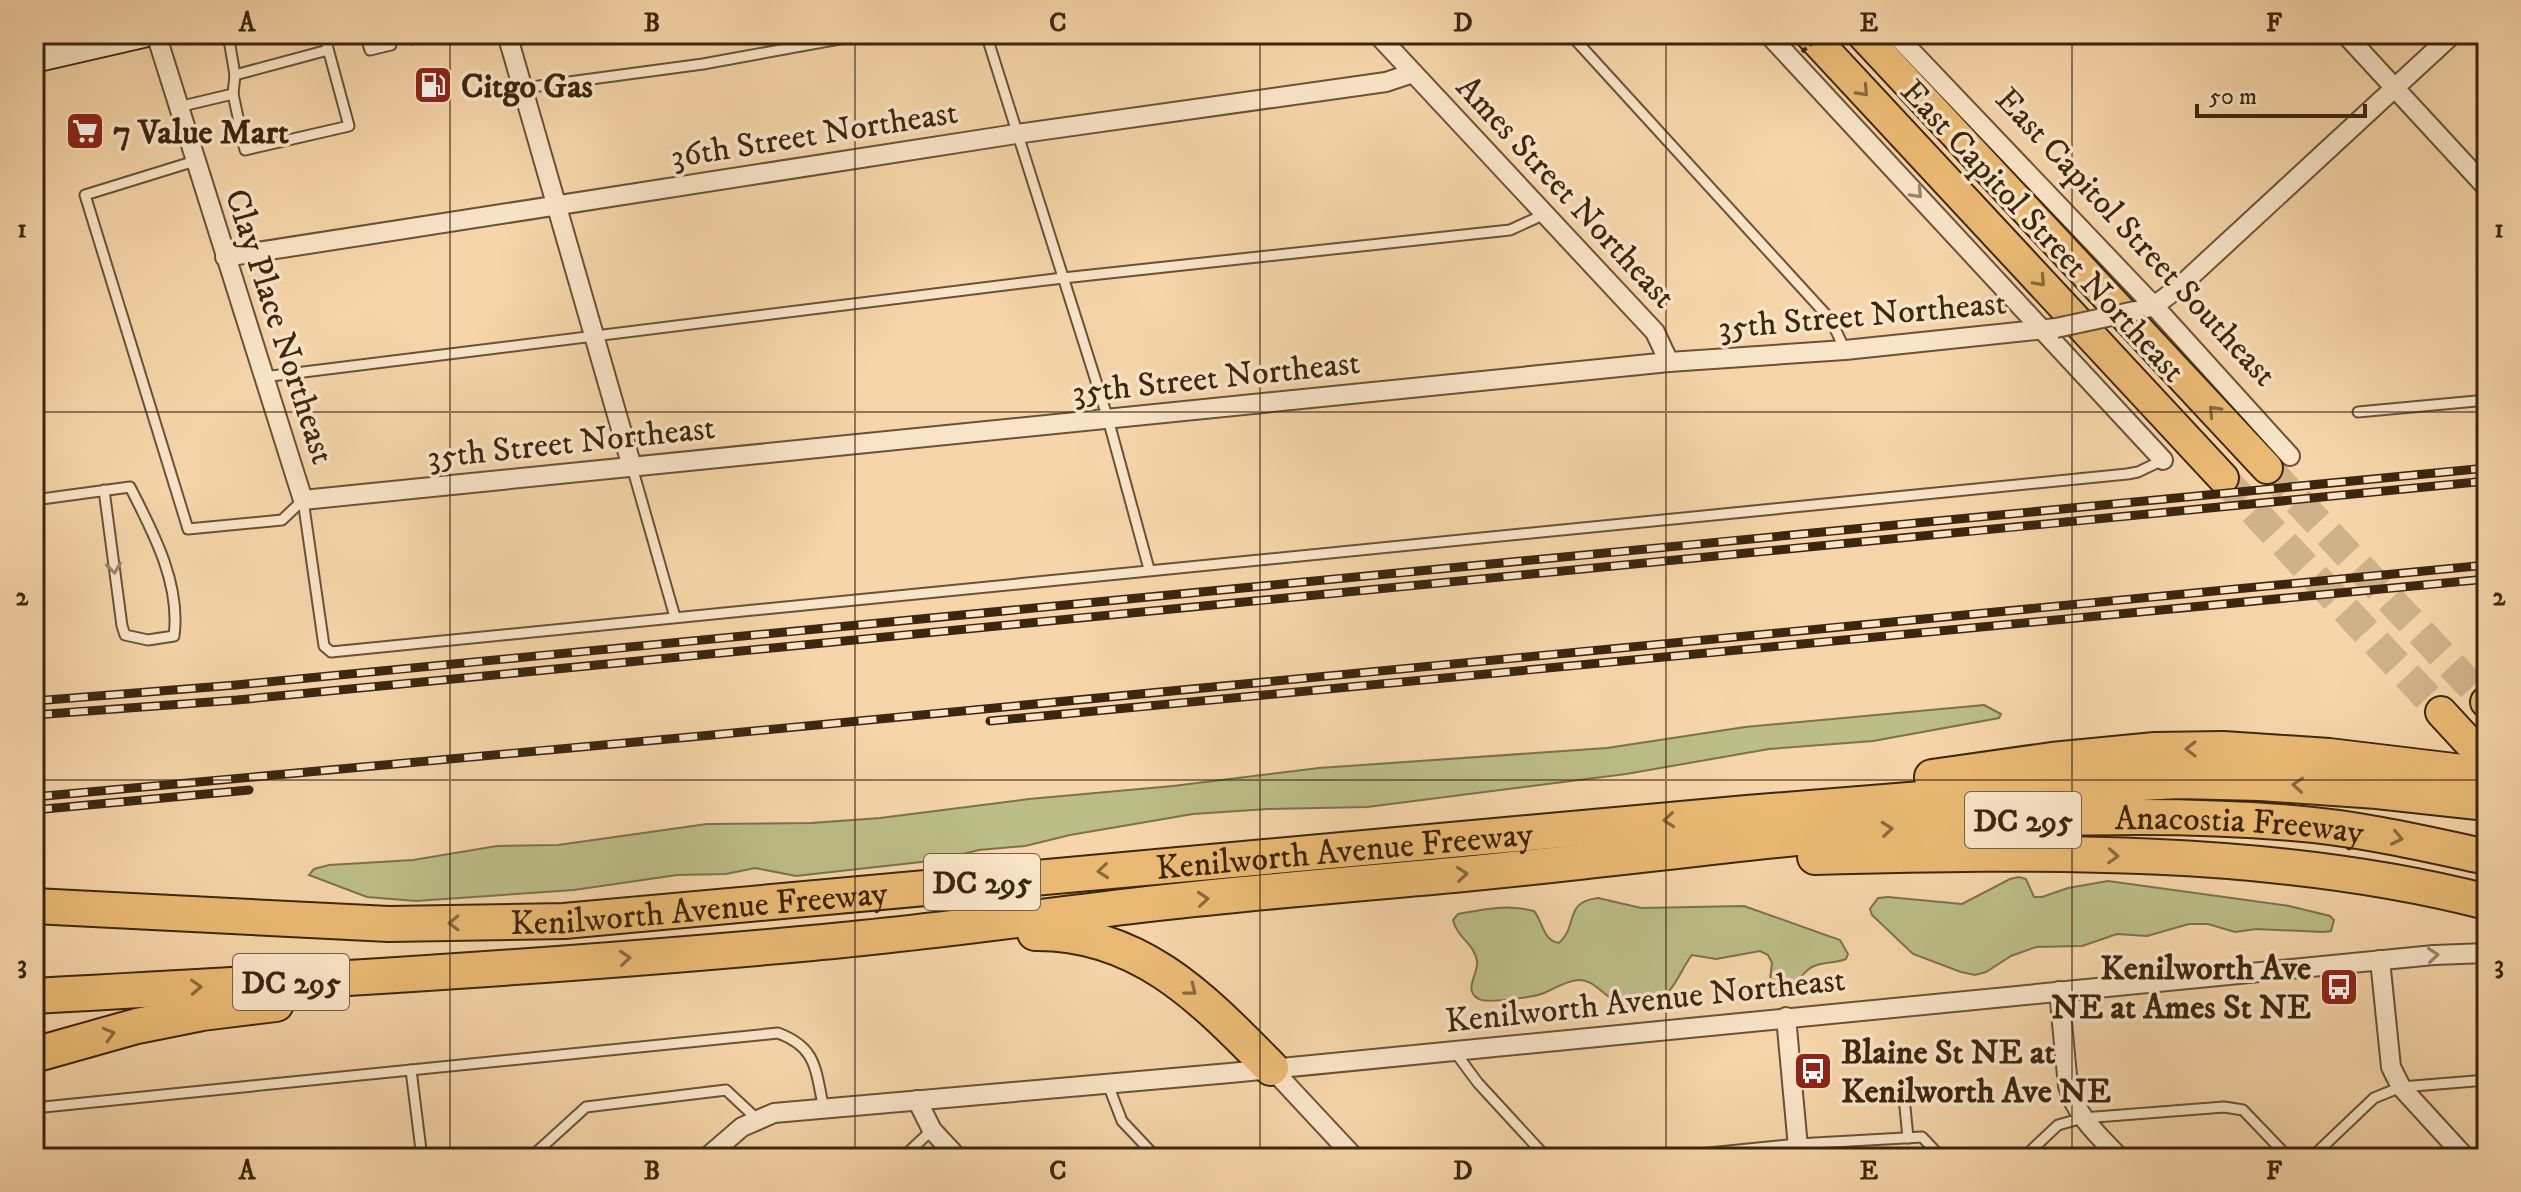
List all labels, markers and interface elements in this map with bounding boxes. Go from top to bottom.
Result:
text: A [238,7,257,40]
text: B [644,7,660,40]
text: C [1049,7,1067,40]
text: D [1453,7,1473,40]
text: E [1860,7,1878,40]
text: F [2266,7,2283,40]
fuel station icon: Citgo Gas [412,64,454,106]
place label: Citgo Gas [461,66,593,108]
street label: Ames Street Northeast [1447,67,1684,318]
scale bar [2197,68,2365,118]
street label: East Capitol Street Northeast [1891,71,2194,392]
street label: East Capitol Street Southeast [1986,79,2285,396]
one-way arrow [1854,82,1869,96]
text: 50 m [2209,82,2257,112]
street label: 36th Street Northeast [668,92,961,178]
supermarket icon: 7 Value Mart [64,110,106,152]
place label: 7 Value Mart [113,112,289,154]
street label: Clay Place Northeast [215,184,343,469]
one-way arrow [1907,184,1921,199]
text: 1 [17,213,27,246]
text: 1 [2494,213,2504,246]
one-way arrow [2031,272,2045,287]
street label: 35th Street Northeast [1716,282,2008,350]
street label: 35th Street Northeast [1070,342,1362,414]
one-way arrow [2209,406,2224,420]
street label: 35th Street Northeast [425,407,717,479]
one-way arrow [105,561,122,574]
text: 2 [16,581,30,614]
text: 2 [2493,581,2507,614]
one-way arrow [2184,740,2197,758]
one-way arrow [2291,777,2304,794]
road number: DC 295 [1965,792,2081,848]
street label: Anacostia Freeway [2115,798,2368,855]
one-way arrow [1662,811,1675,828]
street label: Kenilworth Avenue Freeway [1154,814,1536,890]
one-way arrow [1881,821,1894,838]
one-way arrow [2390,829,2404,846]
one-way arrow [2107,847,2120,864]
road number: DC 295 [924,854,1040,910]
one-way arrow [1096,862,1109,879]
one-way arrow [1455,866,1468,883]
street label: Kenilworth Avenue Freeway [510,872,890,945]
one-way arrow [1197,890,1210,907]
one-way arrow [447,914,460,932]
one-way arrow [2427,947,2440,964]
place label: Kenilworth Ave NE at Ames St NE [2051,948,2311,1029]
text: 3 [17,949,27,982]
text: 3 [2494,949,2504,982]
one-way arrow [619,950,632,967]
road number: DC 295 [233,954,349,1010]
street label: Kenilworth Avenue Northeast [1443,959,1847,1043]
bus stop icon: Kenilworth Ave NE at Ames St NE [2318,966,2360,1008]
one-way arrow [190,979,203,996]
one-way arrow [1182,981,1197,995]
one-way arrow [102,1027,116,1043]
place label: Blaine St NE at Kenilworth Ave NE [1841,1032,2111,1113]
bus stop icon: Blaine St NE at Kenilworth Ave NE [1792,1050,1834,1092]
text: A [238,1155,257,1188]
text: B [644,1155,660,1188]
text: C [1049,1155,1067,1188]
text: D [1453,1155,1473,1188]
text: E [1860,1155,1878,1188]
text: F [2266,1155,2283,1188]

